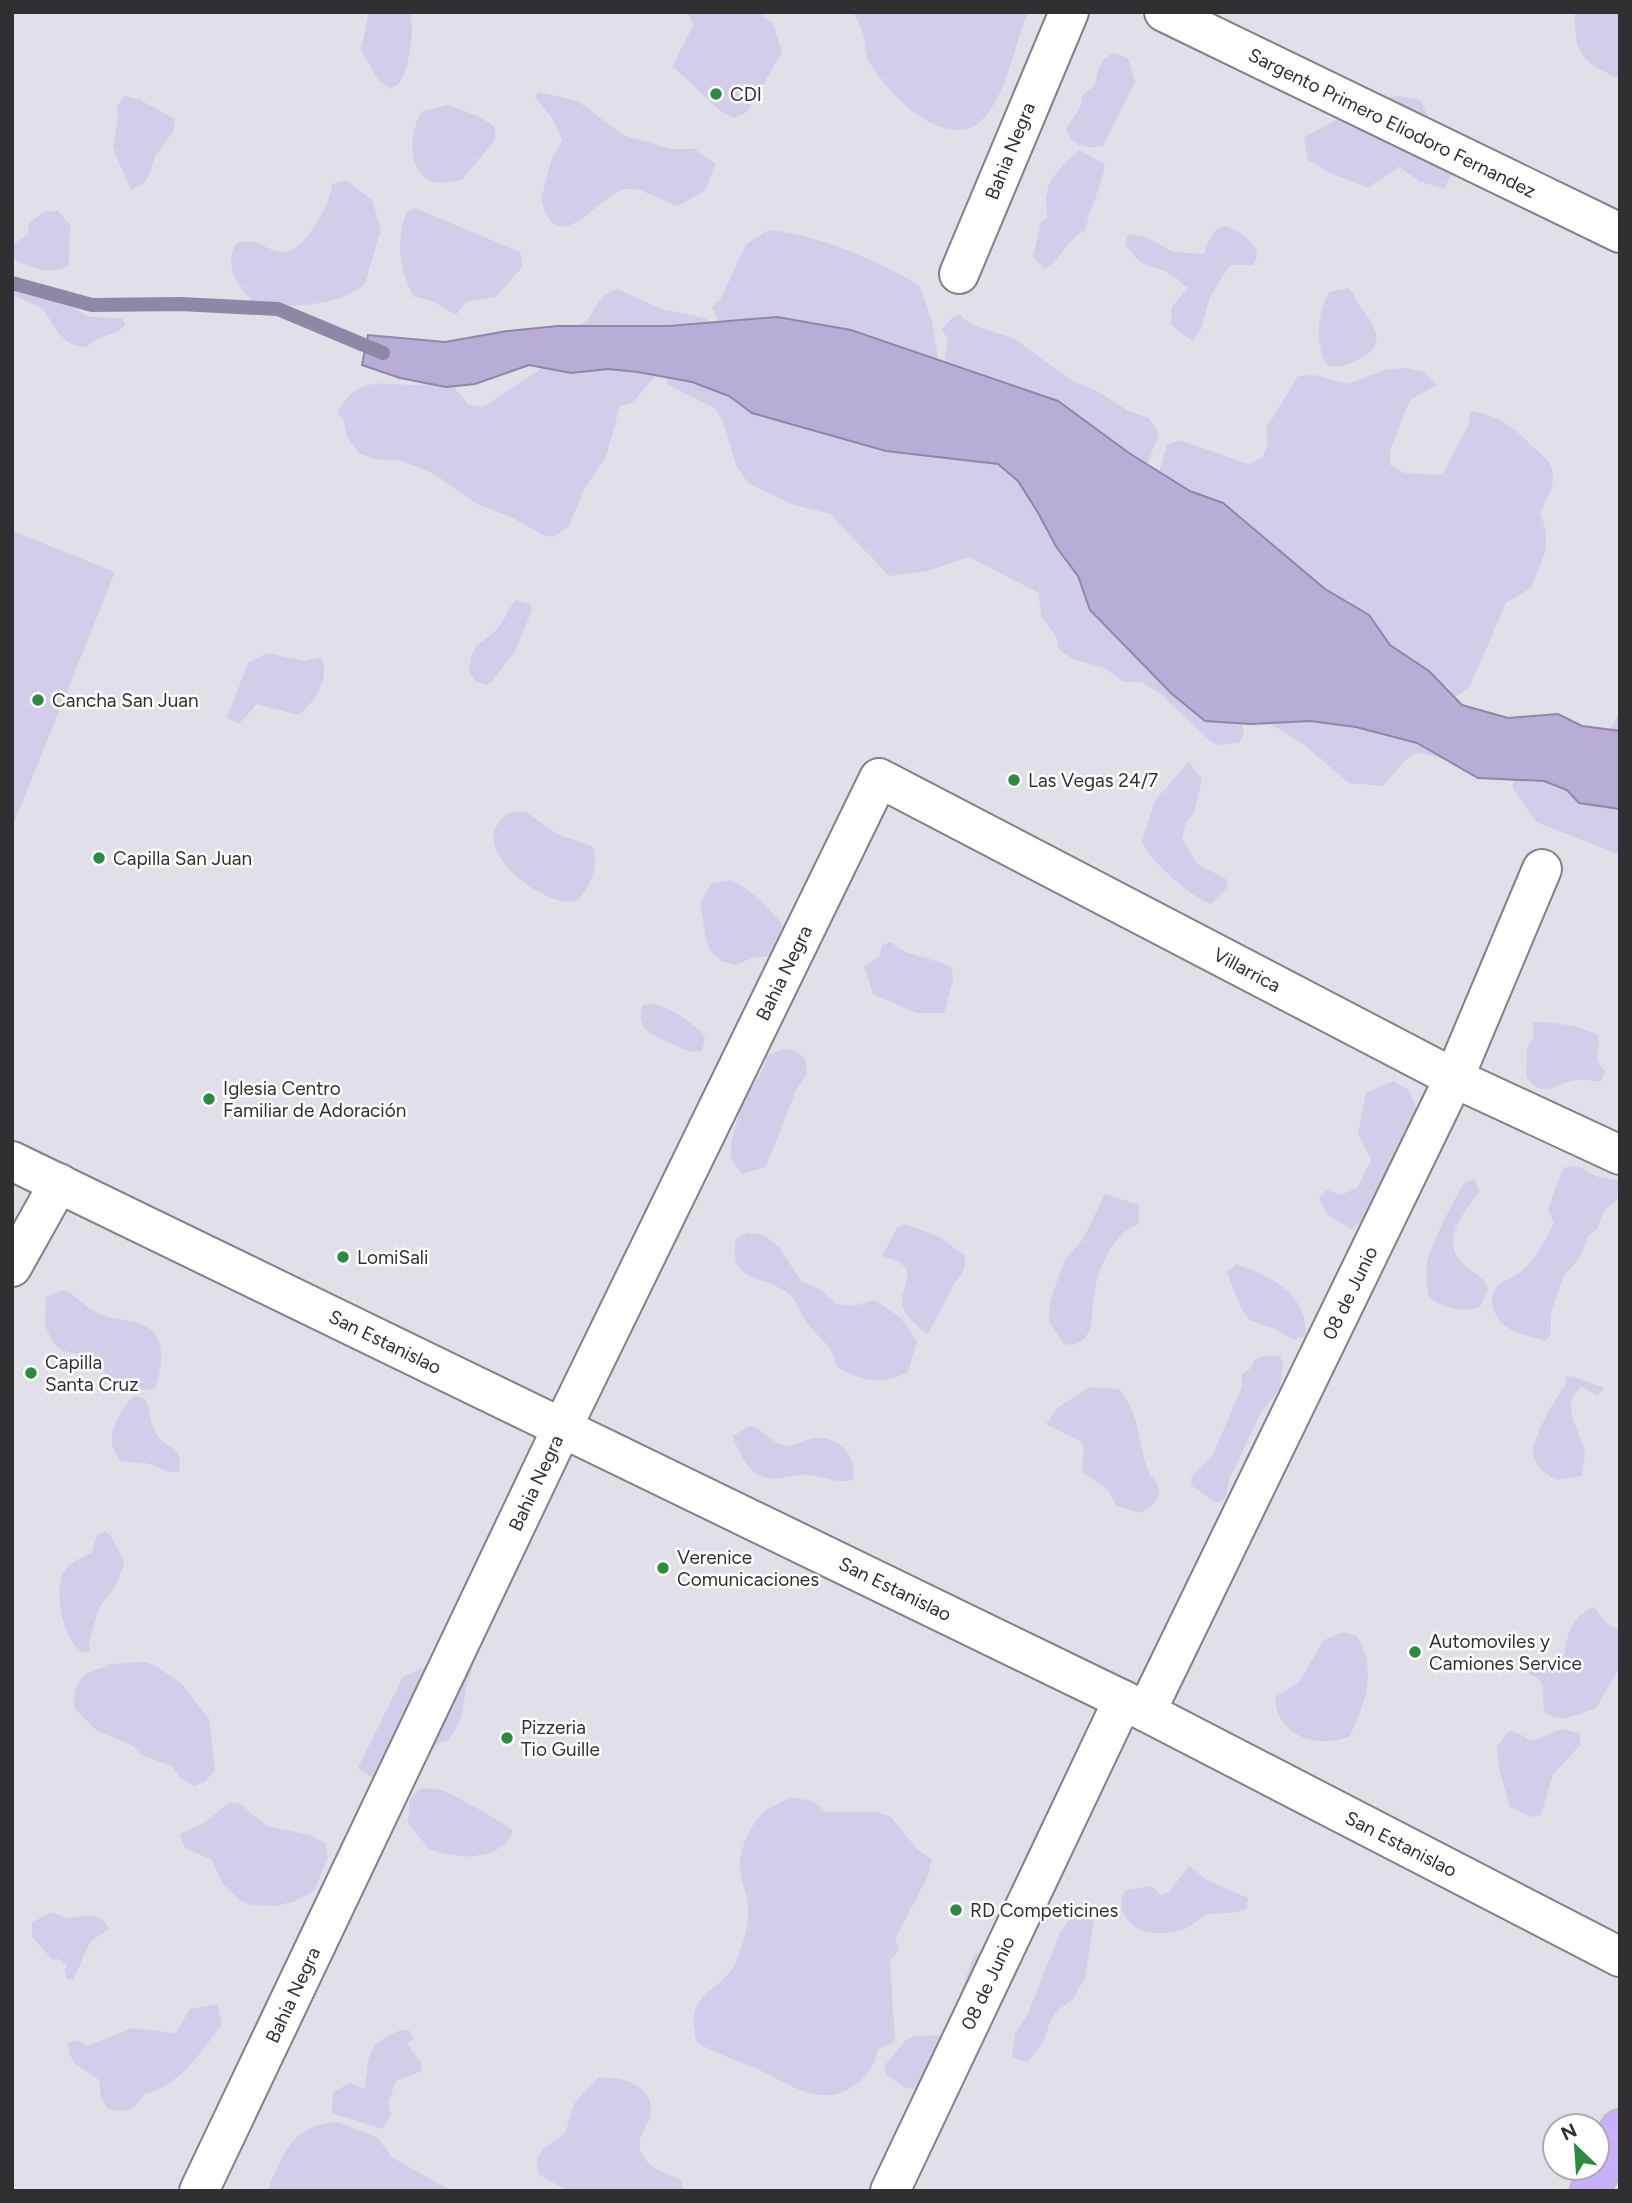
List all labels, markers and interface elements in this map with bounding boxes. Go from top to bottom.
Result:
street label: Sargento Primero Eliodoro Fernandez [1244,43,1540,203]
place label: CDI [730,83,762,106]
marker: CDI [708,86,724,102]
street label: Bahia Negra [980,99,1040,203]
place label: Cancha San Juan [52,689,199,712]
marker: Cancha San Juan [30,692,46,708]
place label: Las Vegas 24/7 [1028,769,1158,792]
marker: Las Vegas 24/7 [1006,772,1022,788]
place label: Capilla San Juan [113,847,252,870]
marker: Capilla San Juan [91,850,107,866]
street label: Bahia Negra [751,922,817,1024]
street label: Villarrica [1209,943,1285,997]
place label: Iglesia Centro Familiar de Adoración [223,1077,406,1122]
marker: Iglesia Centro Familiar de Adoración [201,1091,217,1107]
street label: 08 de Junio [1317,1242,1383,1344]
place label: LomiSali [357,1246,428,1269]
marker: LomiSali [335,1249,351,1265]
street label: San Estanislao [325,1305,445,1379]
place label: Capilla Santa Cruz [45,1351,139,1396]
marker: Capilla Santa Cruz [23,1365,39,1381]
street label: Bahia Negra [504,1431,568,1535]
place label: Verenice Comunicaciones [677,1546,819,1591]
street label: San Estanislao [835,1552,955,1626]
marker: Verenice Comunicaciones [655,1560,671,1576]
place label: Automoviles y Camiones Service [1429,1630,1582,1675]
marker: Automoviles y Camiones Service [1407,1644,1423,1660]
place label: Pizzeria Tio Guille [521,1716,600,1761]
marker: Pizzeria Tio Guille [499,1730,515,1746]
street label: San Estanislao [1341,1806,1461,1882]
place label: RD Competicines [970,1899,1118,1922]
marker: RD Competicines [948,1902,964,1918]
street label: 08 de Junio [956,1932,1020,2034]
street label: Bahia Negra [261,1943,325,2047]
north arrow [1541,2112,1611,2182]
text: N [1558,2119,1581,2146]

